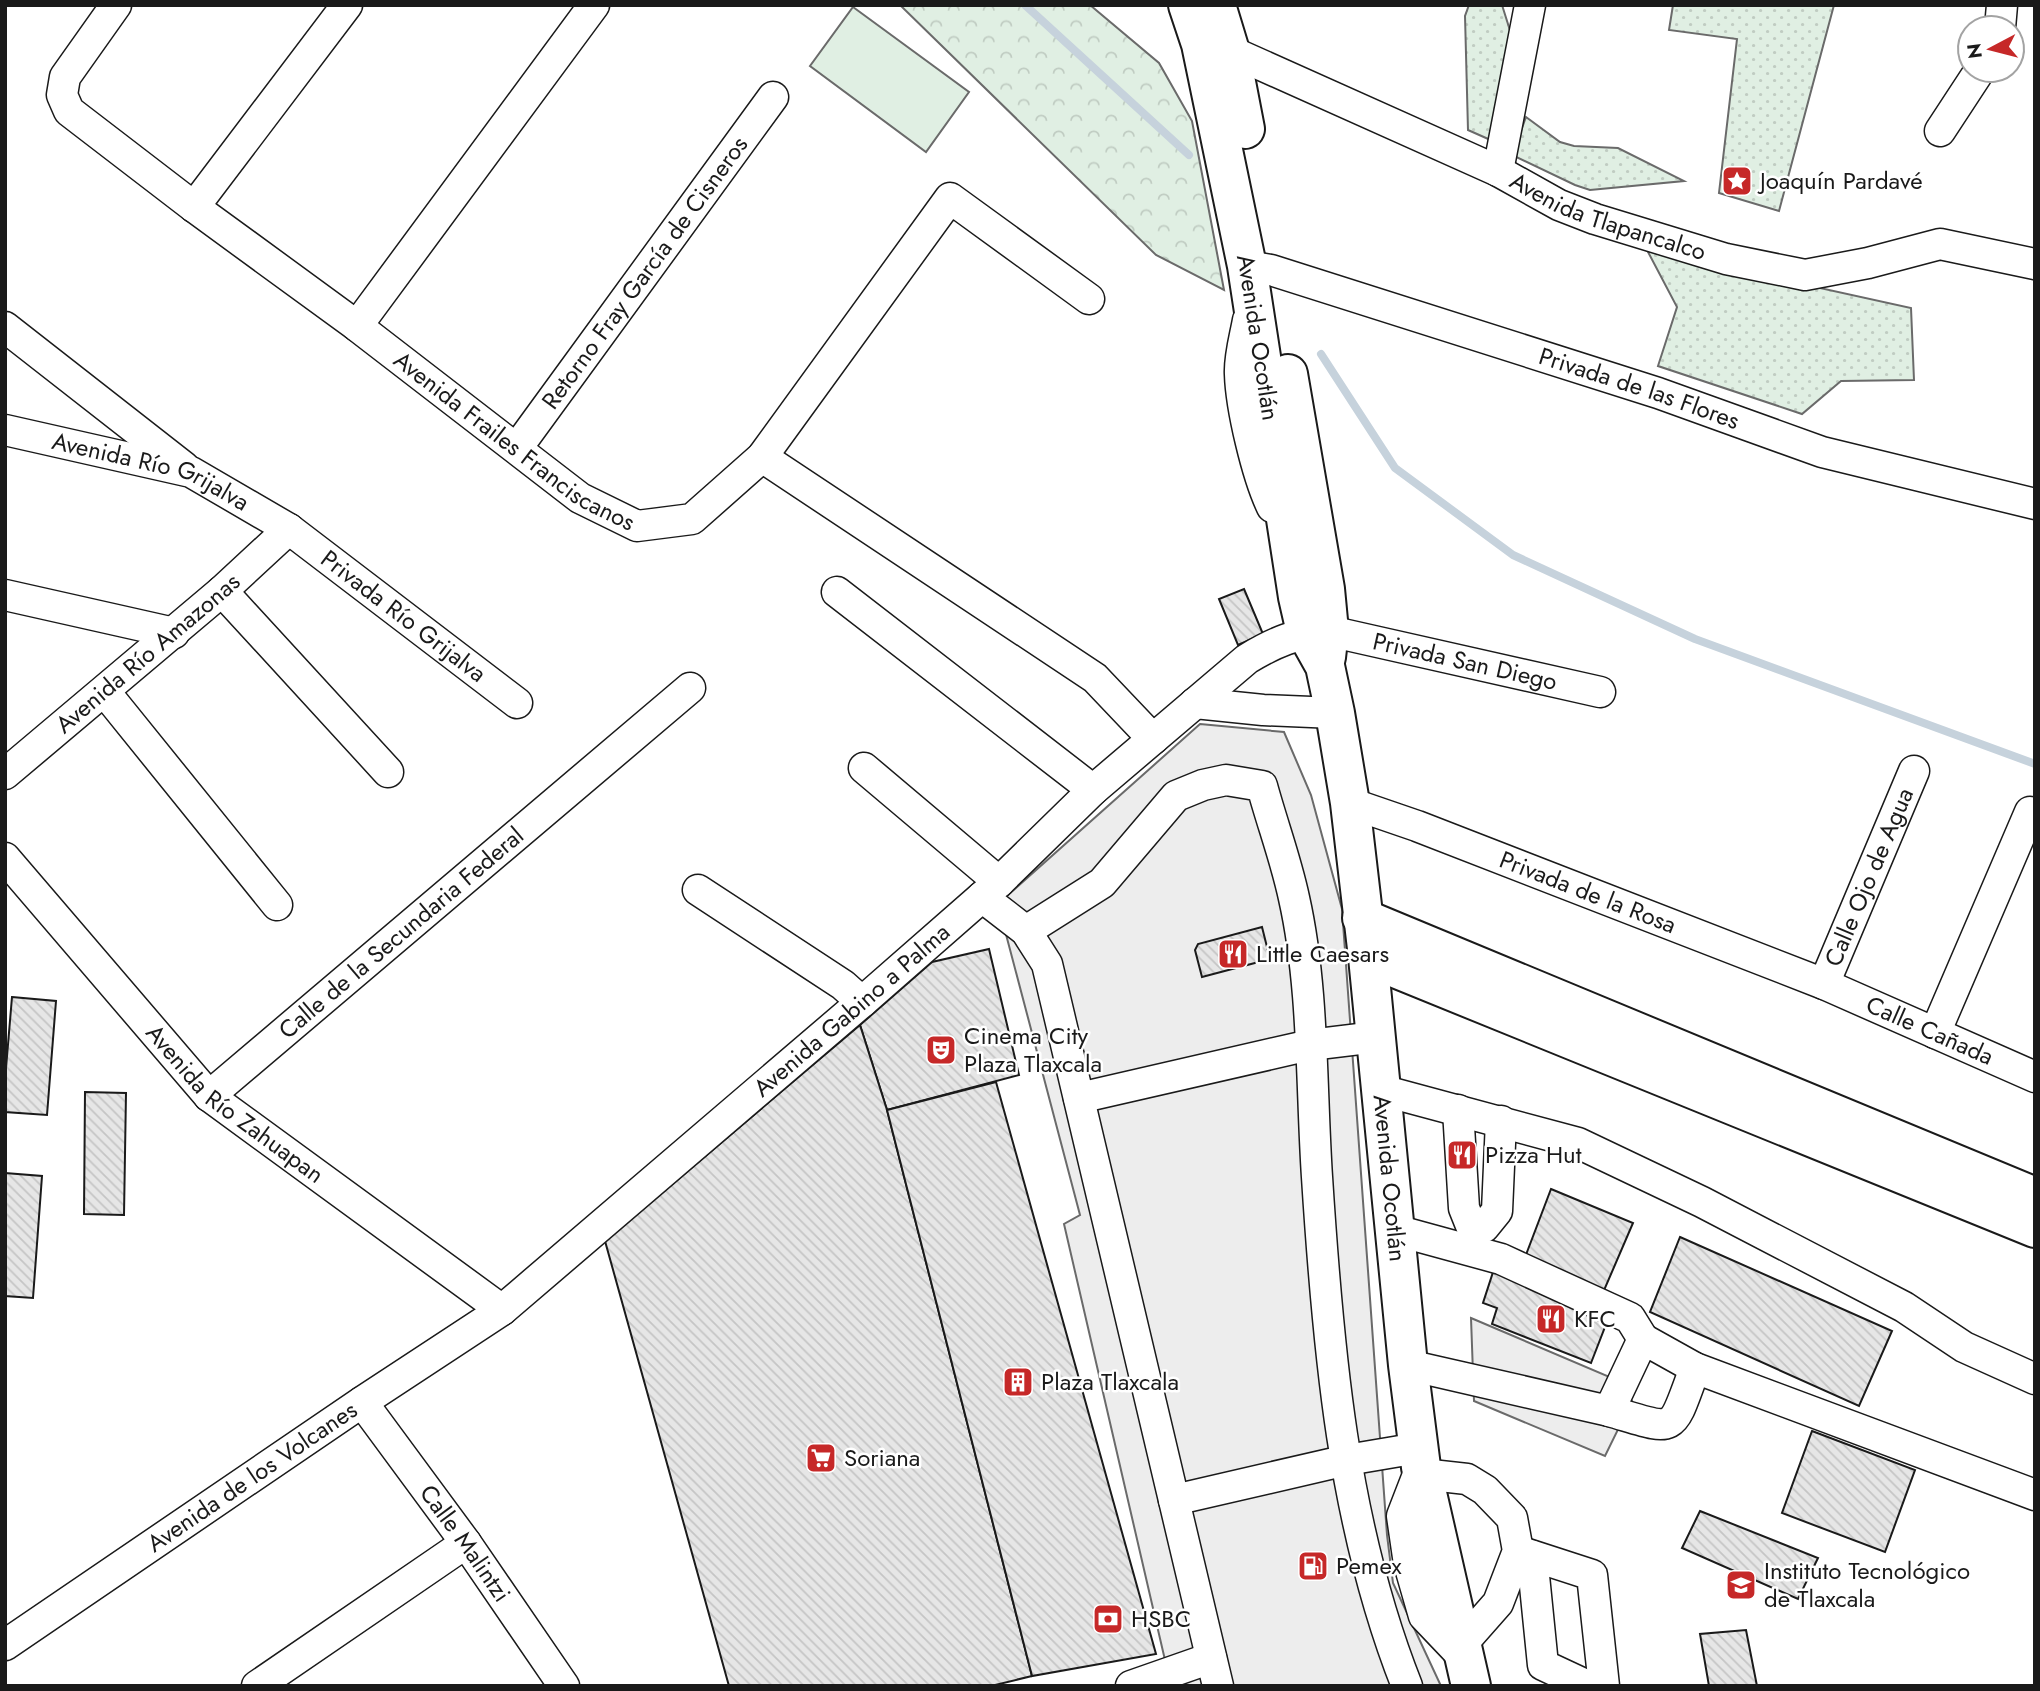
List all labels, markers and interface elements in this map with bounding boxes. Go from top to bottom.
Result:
north arrow [1956,14,2026,84]
text: N [1960,42,1989,60]
street label: Retorno Fray García de Cisneros [533,128,756,416]
street label: Avenida Tlapancalco [1504,163,1710,269]
place label: Joaquín Pardavé [1757,163,1923,198]
place icon: Joaquín Pardavé [1720,164,1754,198]
street label: Avenida Ocotlán [1228,251,1289,423]
street label: Privada de las Flores [1535,338,1744,438]
street label: Avenida Frailes Franciscanos [386,342,641,539]
street label: Avenida Río Grijalva [49,423,256,519]
street label: Privada Río Grijalva [314,541,494,691]
street label: Avenida Río Amazonas [48,565,248,741]
street label: Privada San Diego [1370,623,1561,699]
street label: Calle Ojo de Agua [1815,782,1922,972]
street label: Calle de la Secundaria Federal [271,818,531,1047]
street label: Privada de la Rosa [1494,842,1681,942]
street label: Avenida Gabino a Palma [745,915,957,1105]
place label: Little Caesars [1256,936,1389,971]
restaurant icon: Little Caesars [1216,937,1250,971]
street label: Calle Cañada [1861,987,1999,1074]
street label: Avenida Río Zahuapan [138,1016,331,1191]
place label: Cinema City Plaza Tlaxcala [964,1018,1102,1081]
theatre icon: Cinema City Plaza Tlaxcala [924,1033,958,1067]
street label: Avenida Ocotlán [1365,1093,1416,1263]
place label: Pizza Hut [1485,1137,1582,1172]
restaurant icon: Pizza Hut [1445,1138,1479,1172]
place label: KFC [1574,1301,1616,1336]
restaurant icon: KFC [1534,1302,1568,1336]
place label: Plaza Tlaxcala [1041,1364,1179,1399]
building icon: Plaza Tlaxcala [1001,1365,1035,1399]
street label: Avenida de los Volcanes [140,1392,364,1560]
place label: Soriana [844,1440,920,1475]
supermarket icon: Soriana [804,1441,838,1475]
street label: Calle Malintzi [412,1477,519,1609]
place label: Pemex [1336,1548,1403,1583]
fuel station icon: Pemex [1296,1549,1330,1583]
place label: Instituto Tecnológico de Tlaxcala [1764,1553,1970,1616]
school or university icon: Instituto Tecnológico de Tlaxcala [1724,1568,1758,1602]
place label: HSBC [1131,1601,1191,1636]
bank icon: HSBC [1091,1602,1125,1636]

